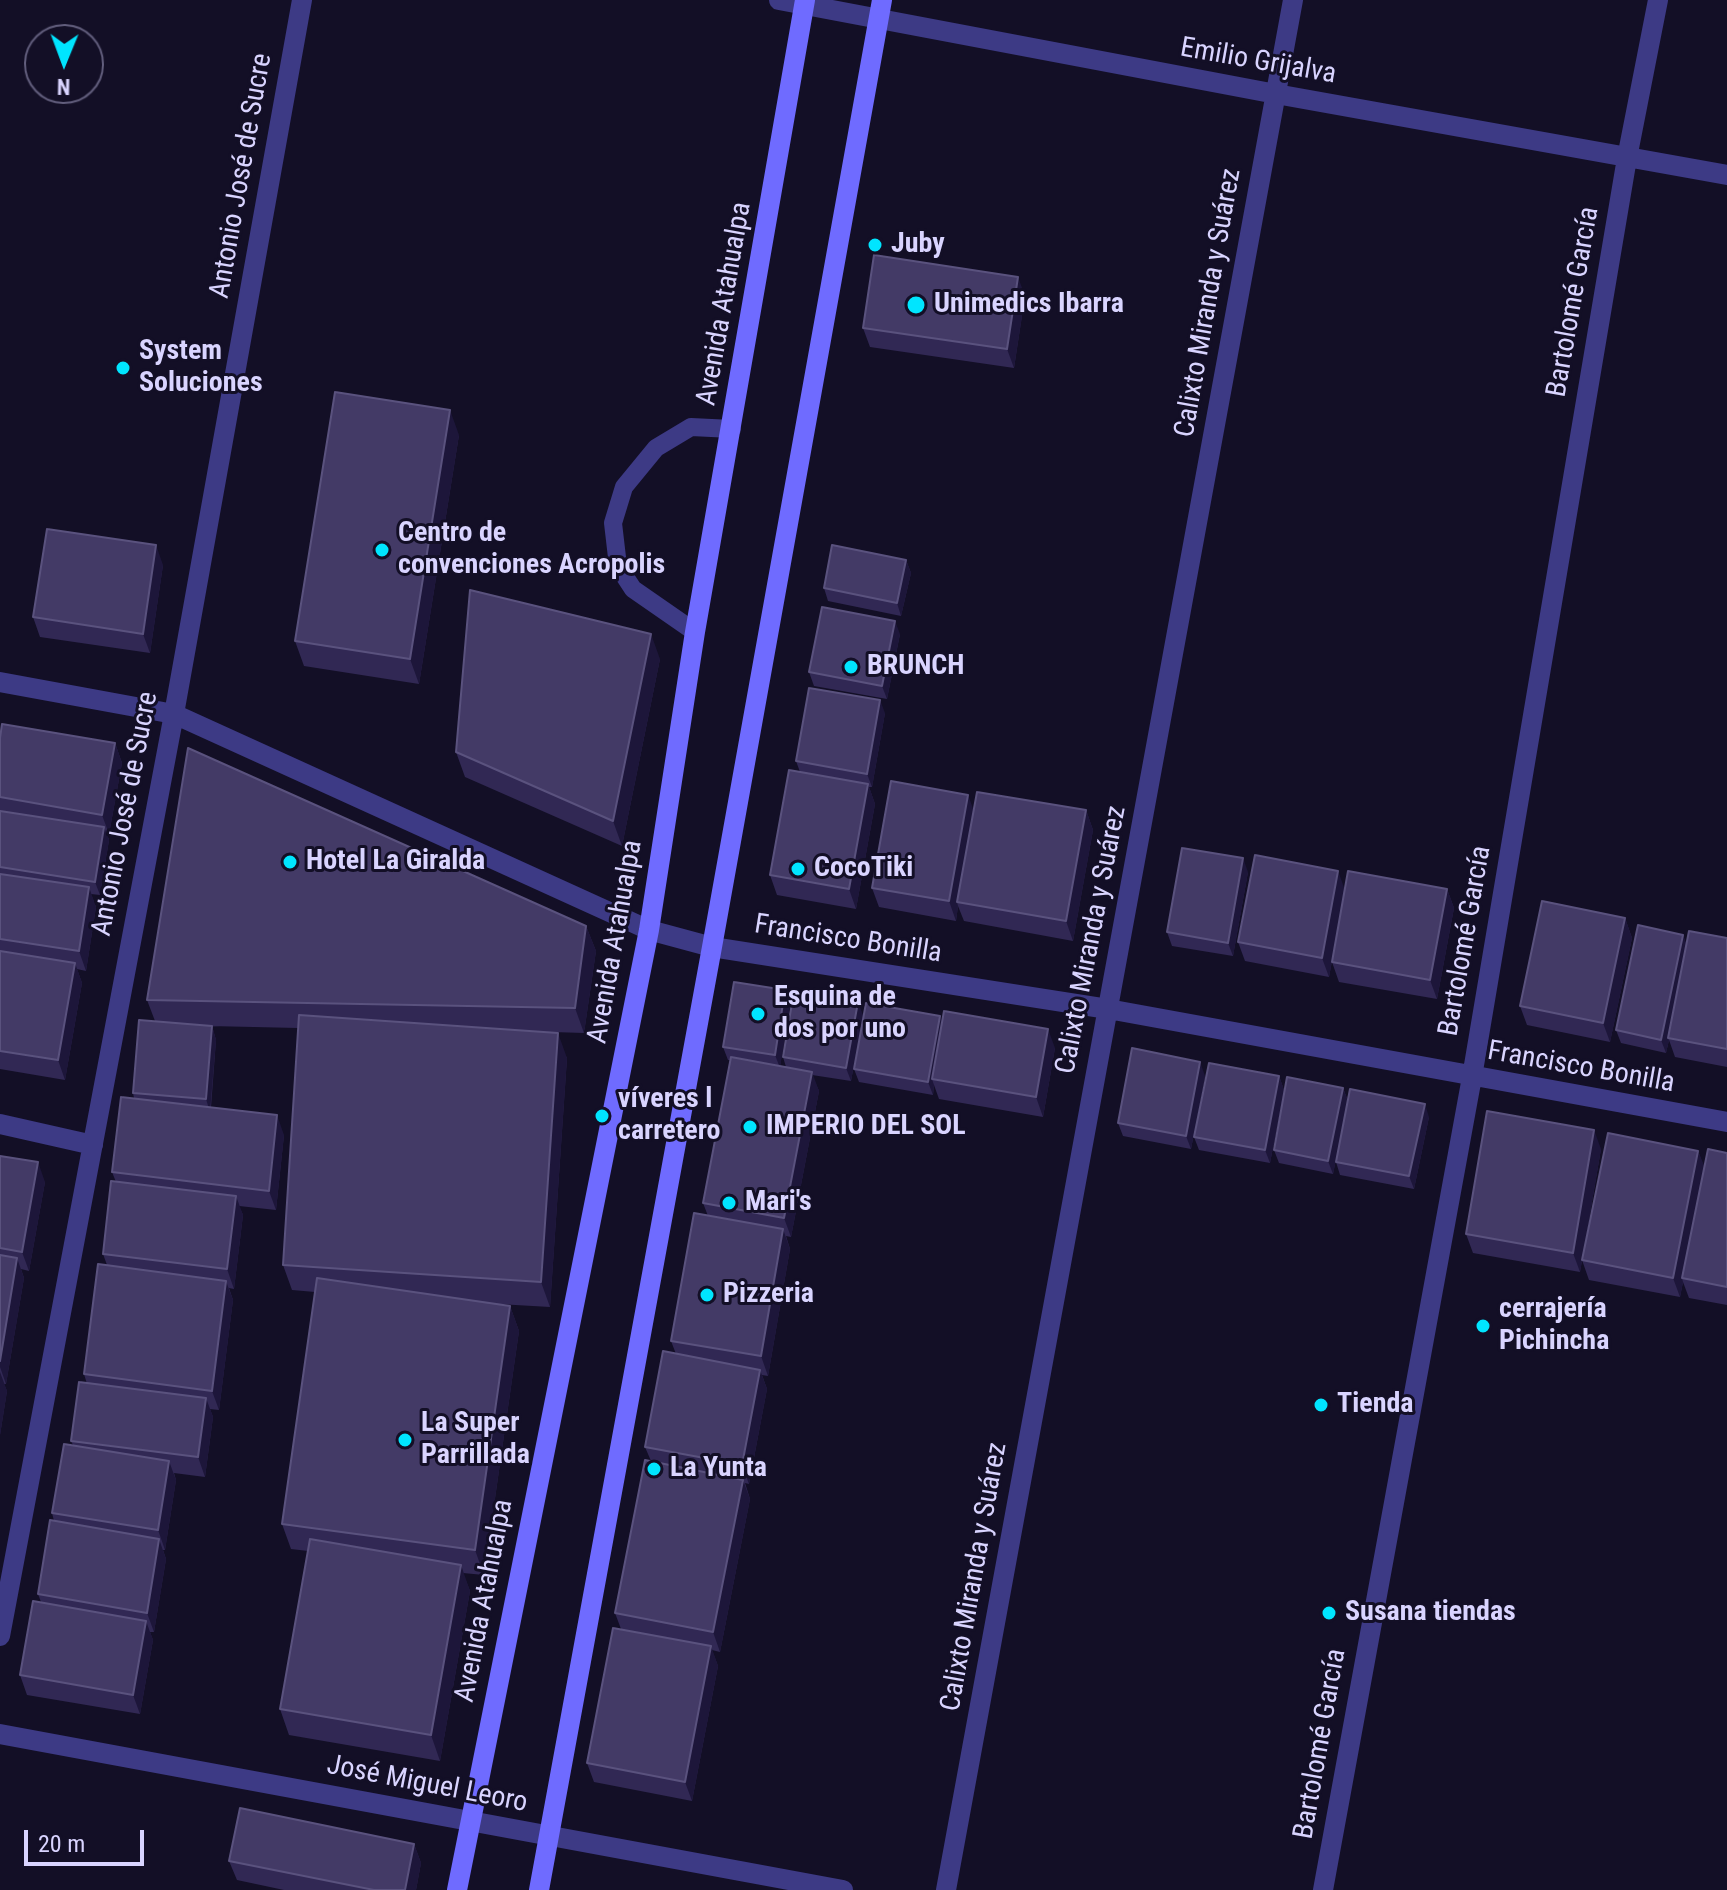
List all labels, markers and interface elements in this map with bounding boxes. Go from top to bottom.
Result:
north arrow [24,24,104,104]
street label: Emilio Grijalva [1178,32,1338,92]
street label: Antonio José de Sucre [204,51,280,301]
text: N [57,74,71,99]
street label: Calixto Miranda y Suárez [1169,166,1249,440]
street label: Avenida Atahualpa [691,200,759,408]
street label: Bartolomé García [1541,204,1607,400]
place label: Juby [891,228,945,262]
marker: Juby [866,236,884,254]
place label: Unimedics Ibarra [934,288,1124,322]
marker: Unimedics Ibarra [905,294,927,316]
place label: System Soluciones [139,335,263,401]
marker: System Soluciones [114,359,132,377]
place label: Centro de convenciones Acropolis [398,517,665,583]
marker: Centro de convenciones Acropolis [373,541,391,559]
place label: BRUNCH [867,650,964,684]
marker: BRUNCH [842,658,860,676]
street label: Antonio José de Sucre [86,689,166,939]
street label: Calixto Miranda y Suárez [1050,803,1134,1077]
street label: Avenida Atahualpa [582,838,650,1046]
street label: Bartolomé García [1433,843,1499,1039]
place label: Hotel La Giralda [306,845,485,879]
place label: CocoTiki [814,852,913,886]
marker: Hotel La Giralda [281,853,299,871]
marker: CocoTiki [789,860,807,878]
street label: Francisco Bonilla [752,909,944,971]
place label: Esquina de dos por uno [774,981,906,1047]
marker: Esquina de dos por uno [749,1005,767,1023]
street label: Francisco Bonilla [1485,1035,1677,1101]
place label: víveres l carretero [618,1083,720,1149]
marker: víveres l carretero [593,1107,611,1125]
place label: IMPERIO DEL SOL [766,1110,966,1144]
marker: IMPERIO DEL SOL [741,1118,759,1136]
place label: Mari's [745,1186,812,1220]
marker: Mari's [720,1194,738,1212]
place label: Pizzeria [723,1278,814,1312]
marker: Pizzeria [698,1286,716,1304]
place label: cerrajería Pichincha [1499,1293,1609,1359]
marker: cerrajería Pichincha [1474,1317,1492,1335]
place label: Tienda [1337,1388,1413,1422]
marker: Tienda [1312,1396,1330,1414]
place label: La Super Parrillada [421,1407,530,1473]
marker: La Super Parrillada [396,1431,414,1449]
street label: Calixto Miranda y Suárez [935,1440,1015,1714]
place label: La Yunta [670,1452,767,1486]
marker: La Yunta [645,1460,663,1478]
street label: Avenida Atahualpa [449,1497,521,1705]
place label: Susana tiendas [1345,1596,1516,1630]
marker: Susana tiendas [1320,1604,1338,1622]
street label: Bartolomé García [1288,1646,1354,1842]
street label: José Miguel Leoro [324,1749,530,1821]
scale bar [28,1814,148,1864]
text: 20 m [38,1830,85,1858]

